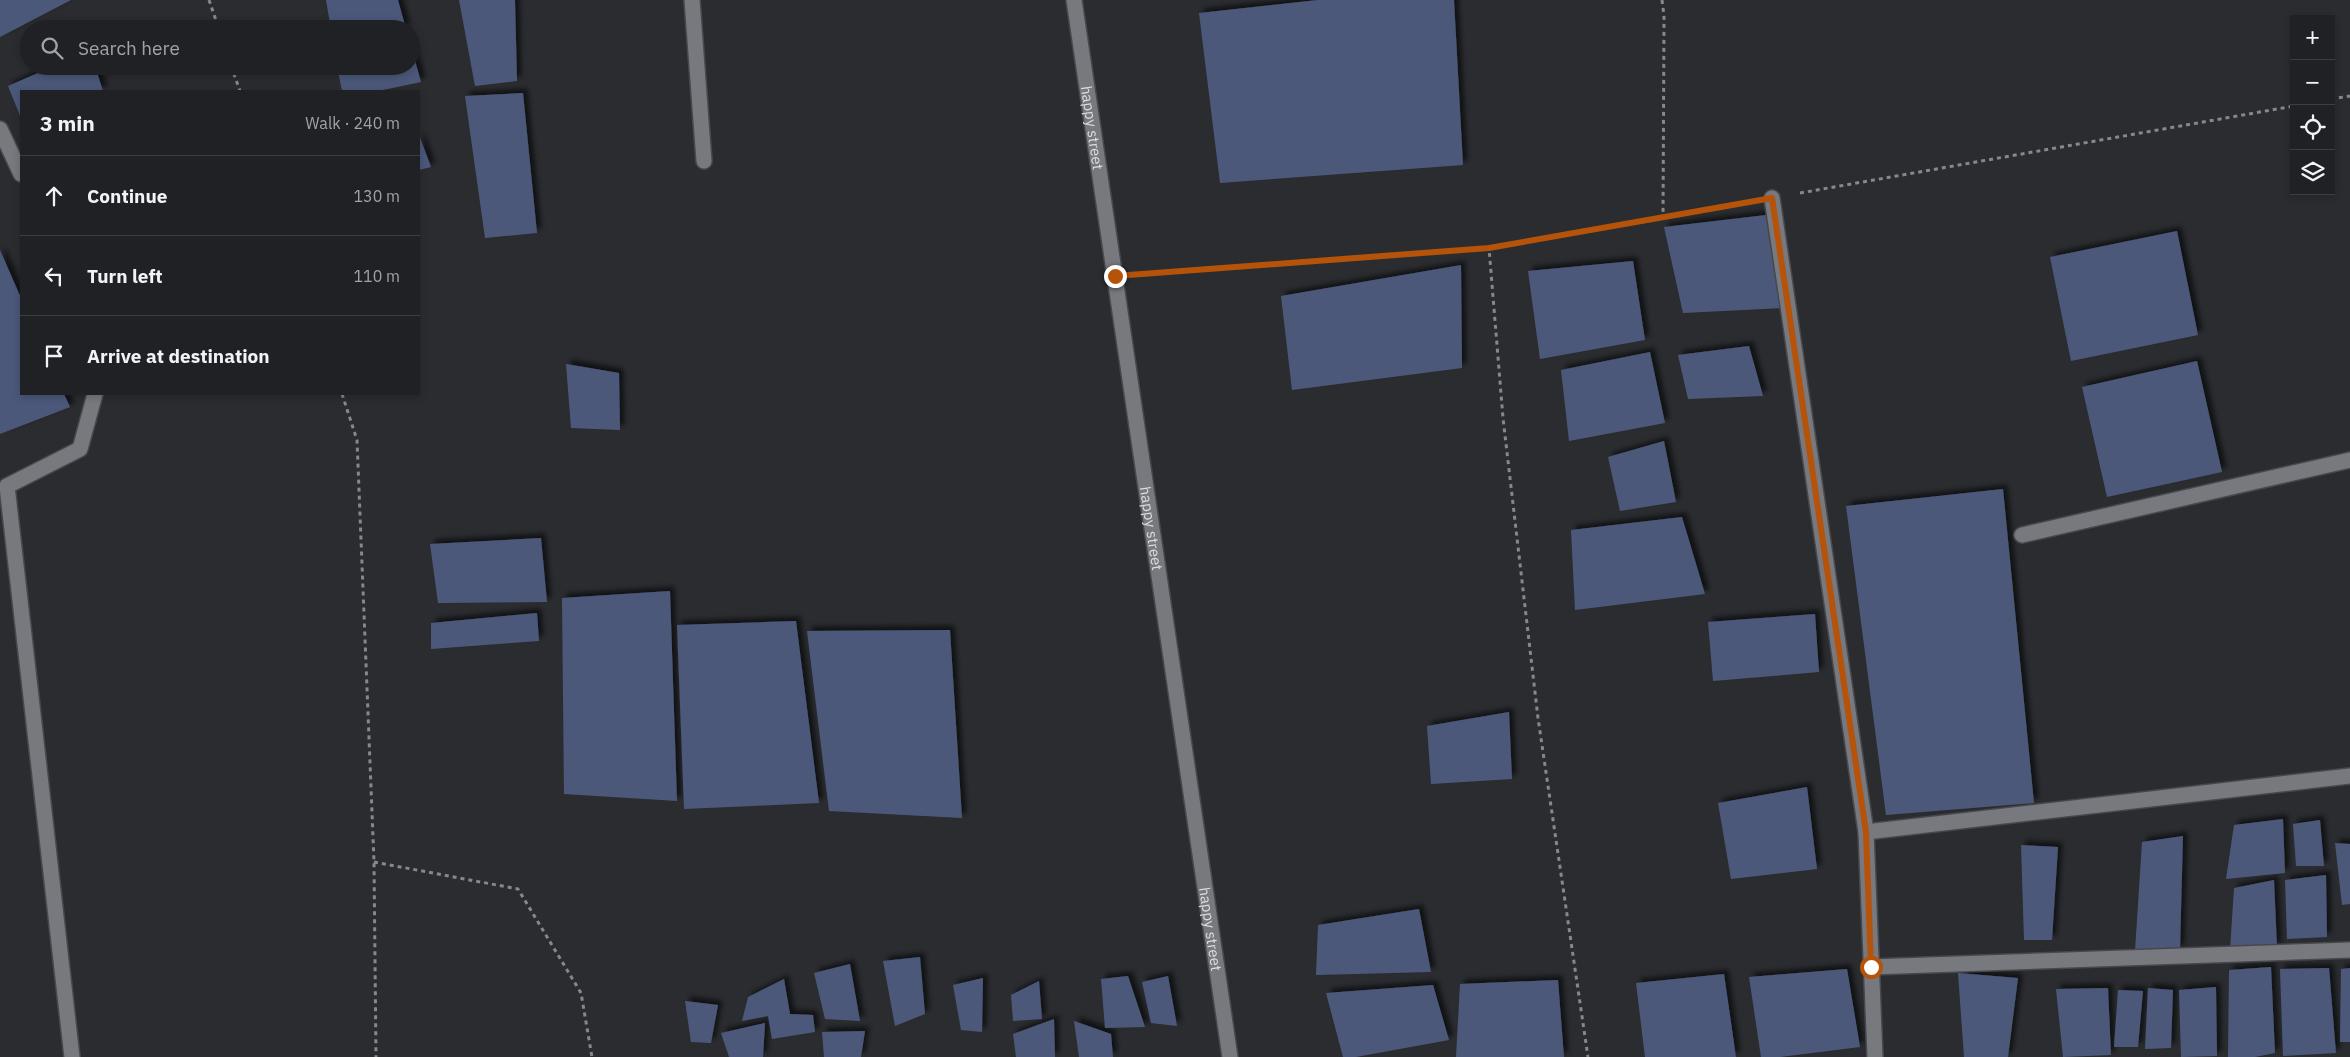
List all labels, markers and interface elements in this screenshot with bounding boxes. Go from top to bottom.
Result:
map controls [2290,15,2335,195]
button: + [2290,15,2335,60]
search box [20,20,420,75]
icon: search [38,34,66,62]
text: Search here [78,36,180,60]
button: − [2290,60,2335,105]
street label: happy street [1077,84,1108,171]
button: locate [2290,105,2335,150]
text: 3 min [40,109,95,137]
text: Walk · 240 m [305,113,400,133]
button: layers [2290,150,2335,195]
icon: ahead [40,182,68,210]
text: Continue [87,184,167,208]
text: 130 m [353,186,400,206]
icon: left [40,262,68,290]
text: Turn left [87,264,163,288]
route end [1104,265,1127,288]
text: 110 m [353,266,400,286]
icon: arrive [40,342,68,370]
text: Arrive at destination [87,344,270,368]
street label: happy street [1136,485,1168,572]
street label: happy street [1196,886,1227,972]
route start [1860,956,1883,979]

